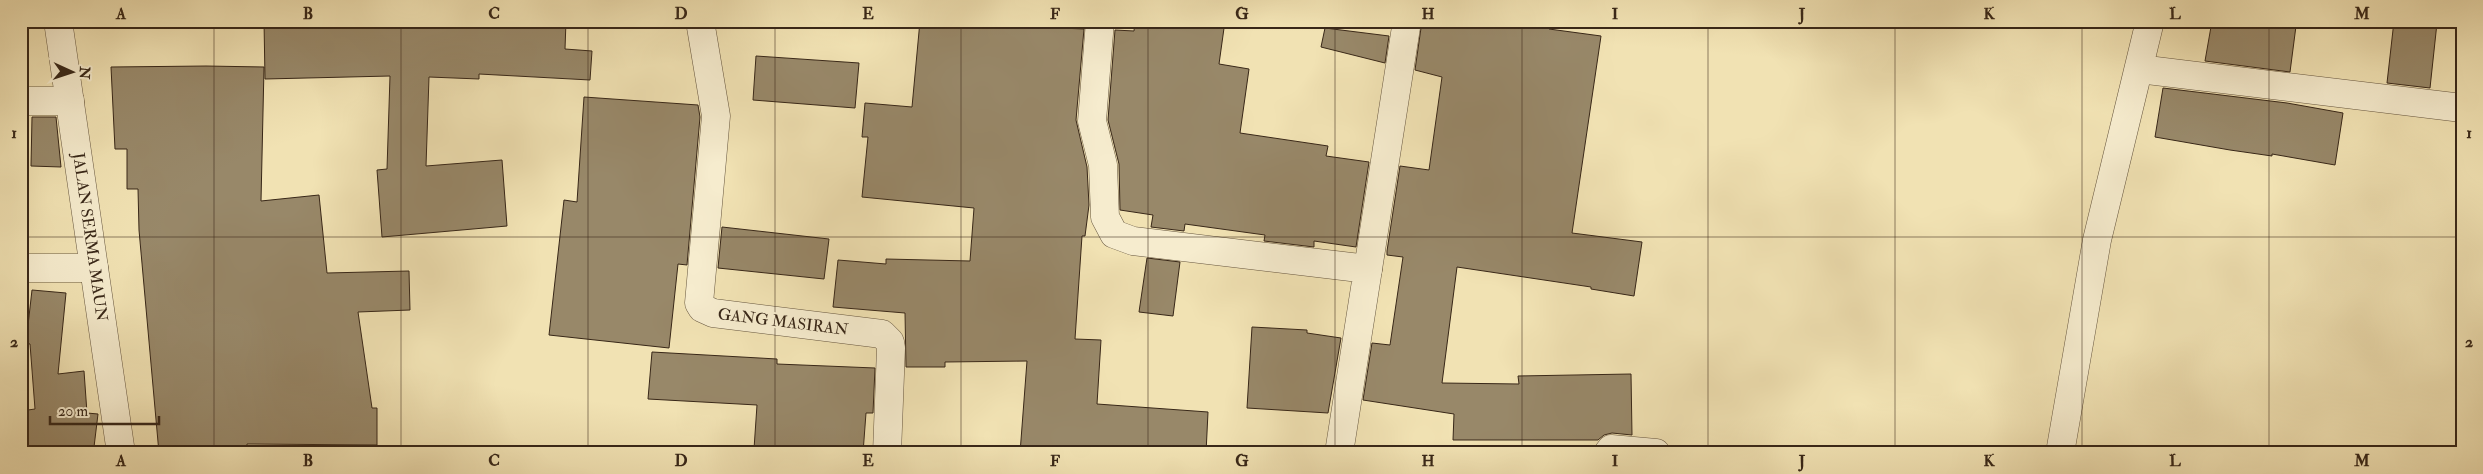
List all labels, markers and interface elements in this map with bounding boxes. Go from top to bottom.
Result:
text: A [115,4,127,24]
text: B [303,4,313,24]
text: C [488,4,500,24]
text: D [674,4,688,24]
text: E [862,4,874,24]
text: F [1050,4,1060,24]
text: G [1235,4,1249,24]
text: H [1421,4,1435,24]
text: I [1612,4,1619,24]
text: J [1798,4,1806,25]
text: K [1983,4,1995,24]
text: L [2169,4,2181,24]
text: M [2353,4,2370,24]
north arrow [48,48,98,98]
text: N [76,65,93,80]
text: 1 [11,123,17,143]
text: 1 [2466,123,2472,143]
street label: JALAN SERMA MAUN [67,150,112,323]
street label: GANG MASIRAN [717,304,850,340]
text: 2 [10,332,18,352]
text: 2 [2465,332,2473,352]
scale bar [50,394,159,426]
text: 20 m [58,402,88,421]
text: A [115,451,127,471]
text: B [303,451,313,471]
text: C [488,451,500,471]
text: D [674,451,688,471]
text: E [862,451,874,471]
text: F [1050,451,1060,471]
text: G [1235,451,1249,471]
text: H [1421,451,1435,471]
text: I [1612,451,1619,471]
text: J [1798,451,1806,472]
text: K [1983,451,1995,471]
text: L [2169,451,2181,471]
text: M [2353,451,2370,471]

